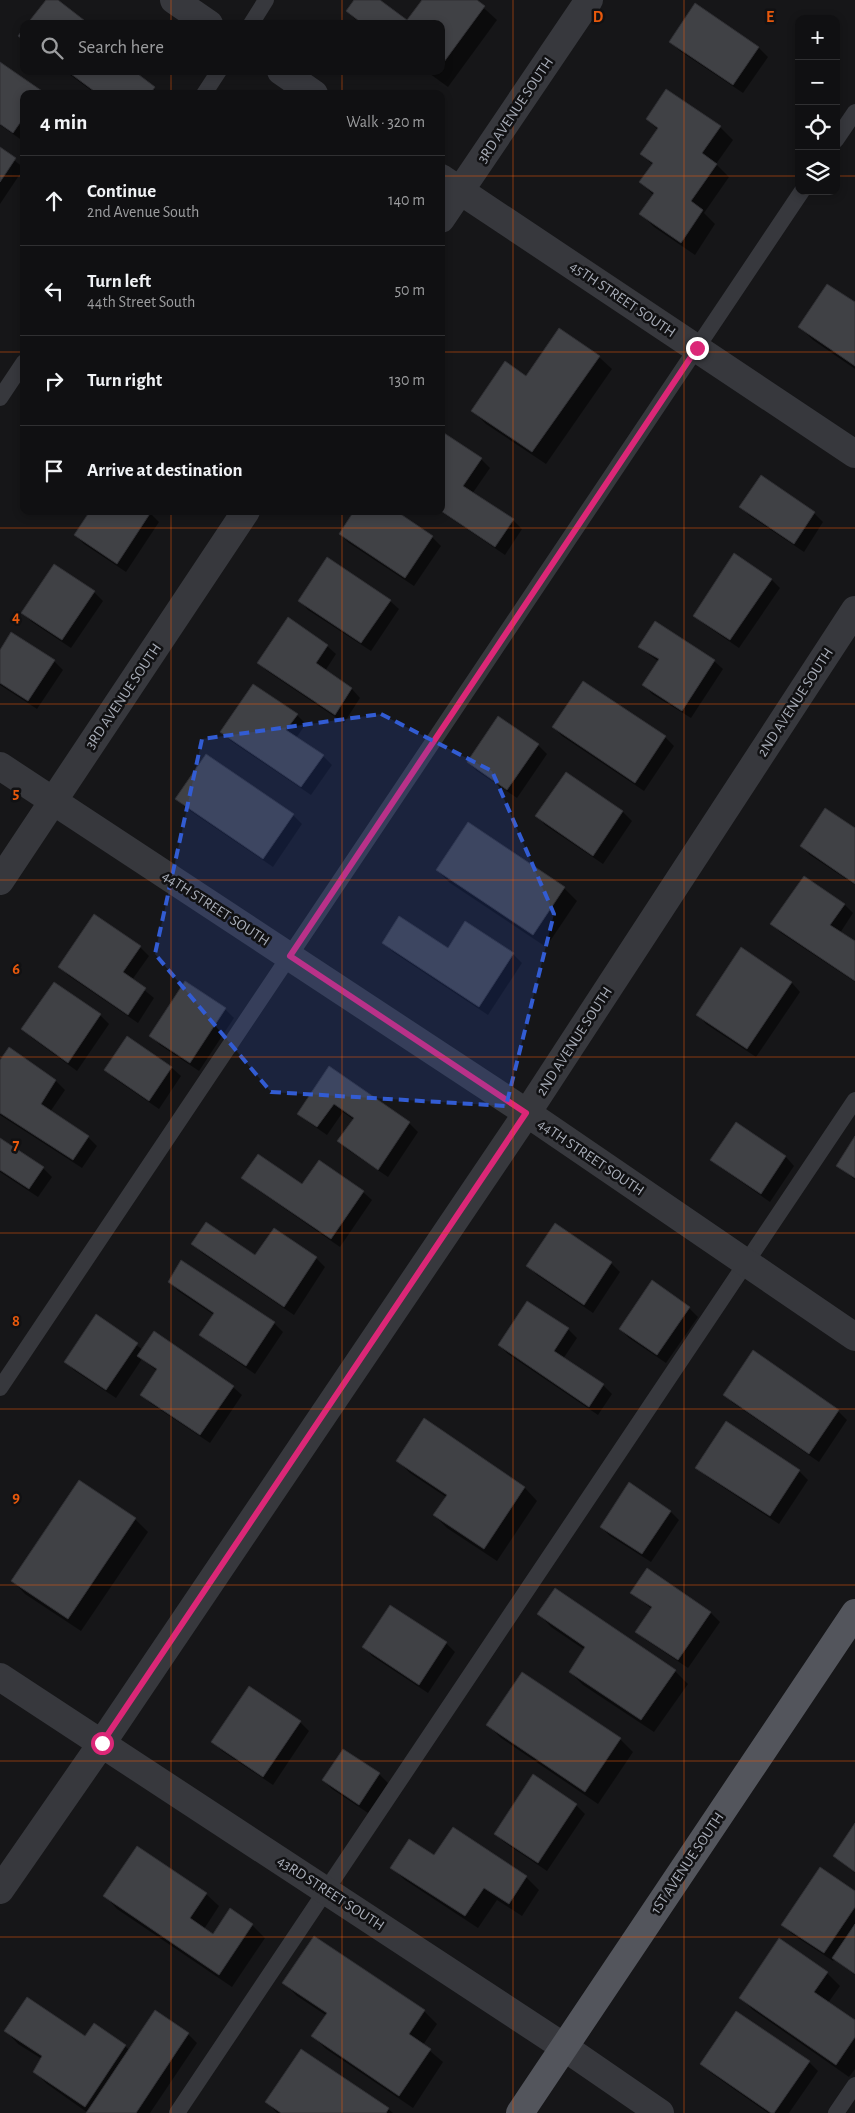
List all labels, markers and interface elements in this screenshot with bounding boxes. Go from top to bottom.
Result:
text: D [593,9,604,25]
text: E [766,9,774,25]
map controls [795,15,840,195]
button: + [795,15,840,60]
search box [20,20,445,75]
icon: search [38,34,66,62]
text: Search here [78,38,164,57]
street label: 3RD AVENUE SOUTH [475,55,556,166]
button: − [795,60,840,105]
button: locate [795,105,840,150]
text: 4 min [40,112,87,133]
text: Walk · 320 m [346,114,425,130]
button: layers [795,150,840,195]
text: Continue [87,182,156,201]
icon: ahead [40,187,68,215]
text: 140 m [388,192,425,208]
text: 2nd Avenue South [87,204,199,220]
street label: 45TH STREET SOUTH [567,259,678,340]
text: Turn left [87,272,151,291]
icon: left [40,277,68,305]
text: 50 m [394,282,425,298]
text: 44th Street South [87,294,195,310]
route end [686,337,709,360]
icon: right [40,367,68,395]
text: Turn right [87,371,162,390]
text: 130 m [389,372,425,388]
icon: arrive [40,457,68,485]
text: Arrive at destination [87,461,243,480]
text: 4 [12,609,20,625]
street label: 3RD AVENUE SOUTH [83,641,164,752]
street label: 2ND AVENUE SOUTH [755,645,836,759]
text: 5 [13,785,20,801]
street label: 44TH STREET SOUTH [159,868,272,949]
text: 6 [12,961,20,977]
street label: 2ND AVENUE SOUTH [534,984,615,1098]
street label: 44TH STREET SOUTH [535,1116,647,1199]
text: 7 [13,1137,20,1153]
text: 8 [12,1313,20,1329]
text: 9 [12,1489,20,1505]
route start [91,1732,114,1755]
street label: 1ST AVENUE SOUTH [648,1810,727,1917]
street label: 43RD STREET SOUTH [275,1853,387,1934]

